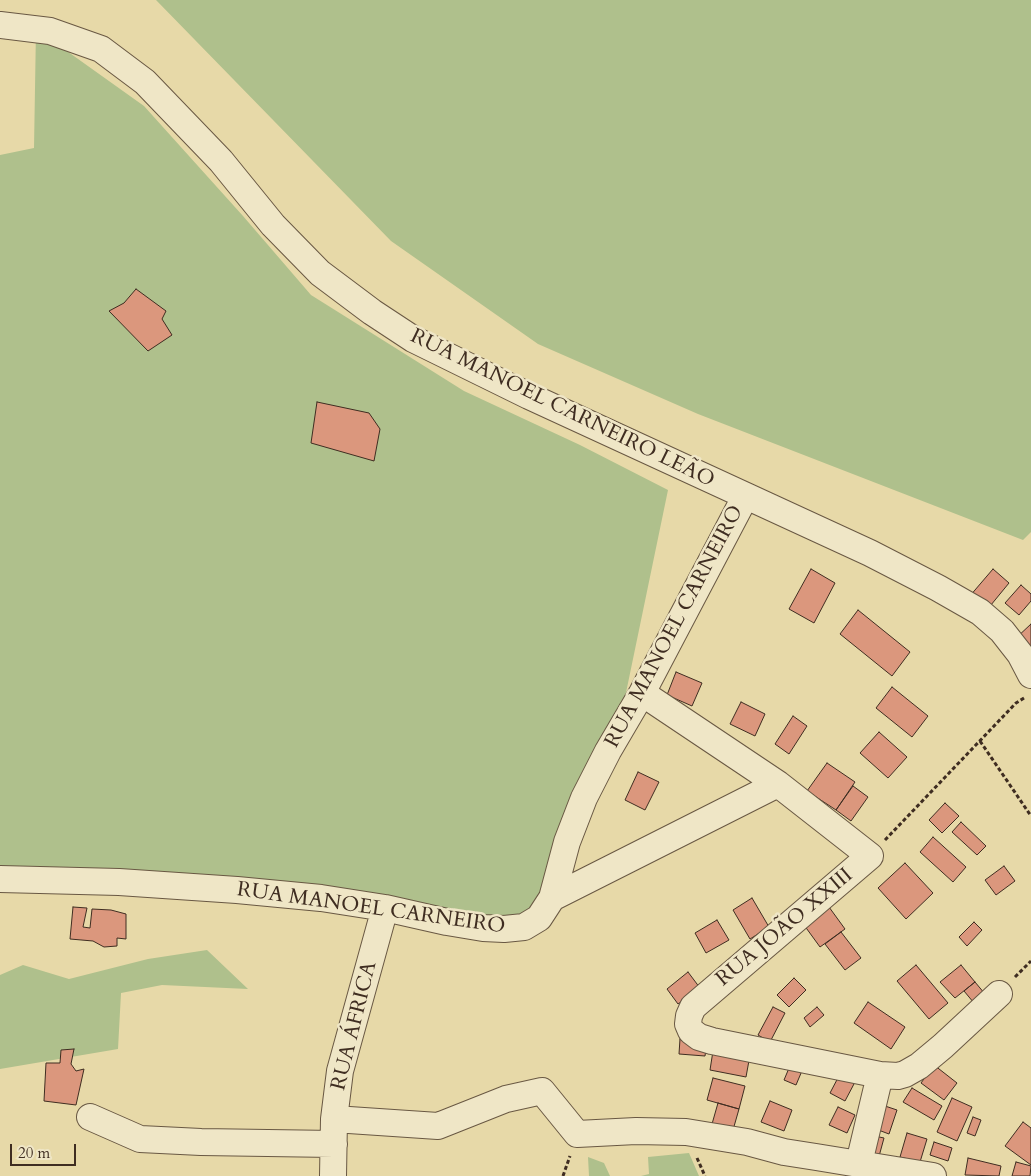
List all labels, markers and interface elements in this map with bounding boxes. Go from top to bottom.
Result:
street label: RUA MANOEL CARNEIRO LEÃO [406,324,718,494]
street label: RUA MANOEL CARNEIRO [600,502,750,752]
street label: RUA JOÃO XXIII [711,863,859,993]
street label: RUA MANOEL CARNEIRO [235,878,507,940]
street label: RUA ÁFRICA [327,959,383,1093]
scale bar [12,1134,79,1166]
text: 20 m [18,1143,50,1163]

